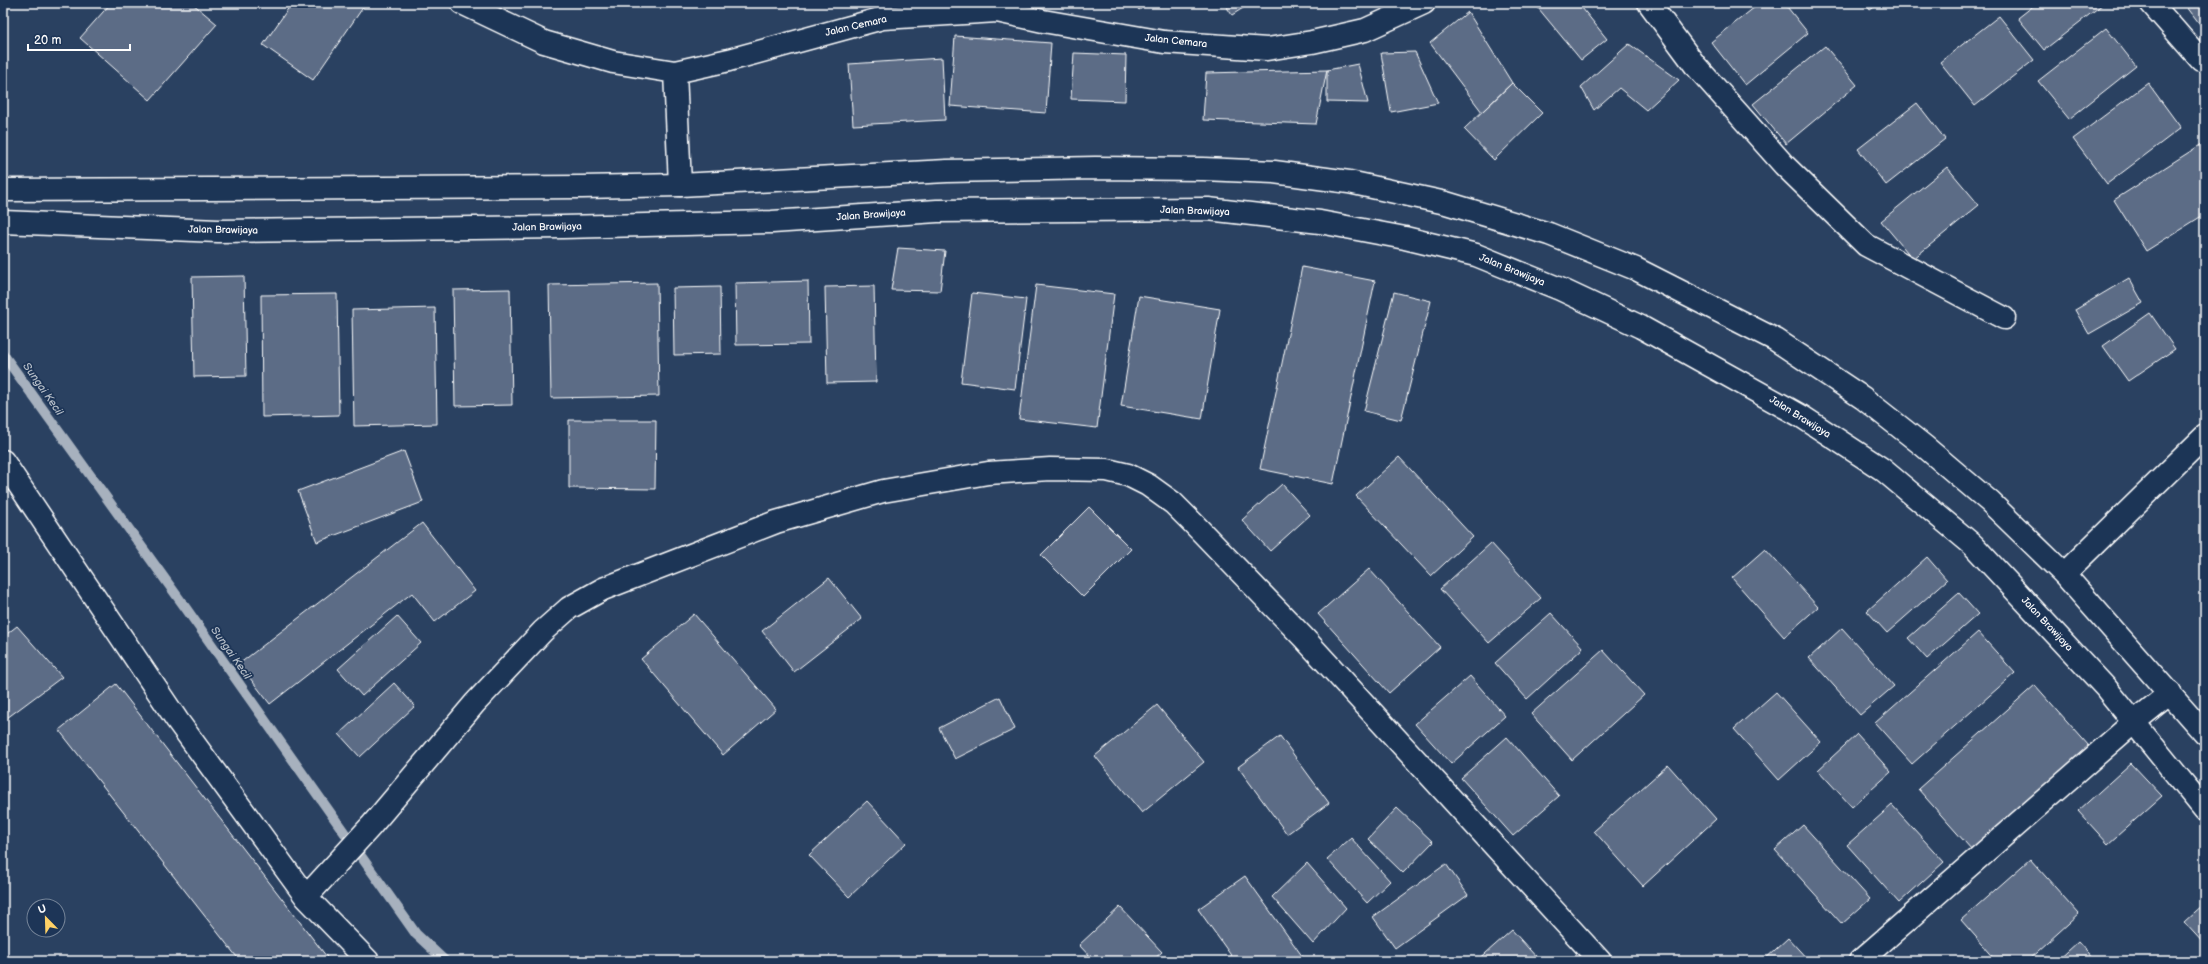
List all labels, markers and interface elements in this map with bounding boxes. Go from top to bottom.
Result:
street label: Jalan Cemara [824,13,888,39]
scale bar [28,26,130,52]
street label: Jalan Cemara [1144,32,1208,50]
text: 20 m [34,33,61,48]
street label: Jalan Brawijaya [1160,204,1230,218]
street label: Jalan Brawijaya [836,207,907,223]
street label: Jalan Brawijaya [512,220,582,234]
street label: Jalan Brawijaya [188,223,258,237]
street label: Jalan Brawijaya [1477,251,1547,289]
water label: Sungai Kecil [20,360,66,418]
street label: Jalan Brawijaya [1767,393,1833,441]
street label: Jalan Brawijaya [2019,594,2075,654]
water label: Sungai Kecil [208,624,254,682]
north arrow [26,898,66,938]
text: U [36,902,49,917]

